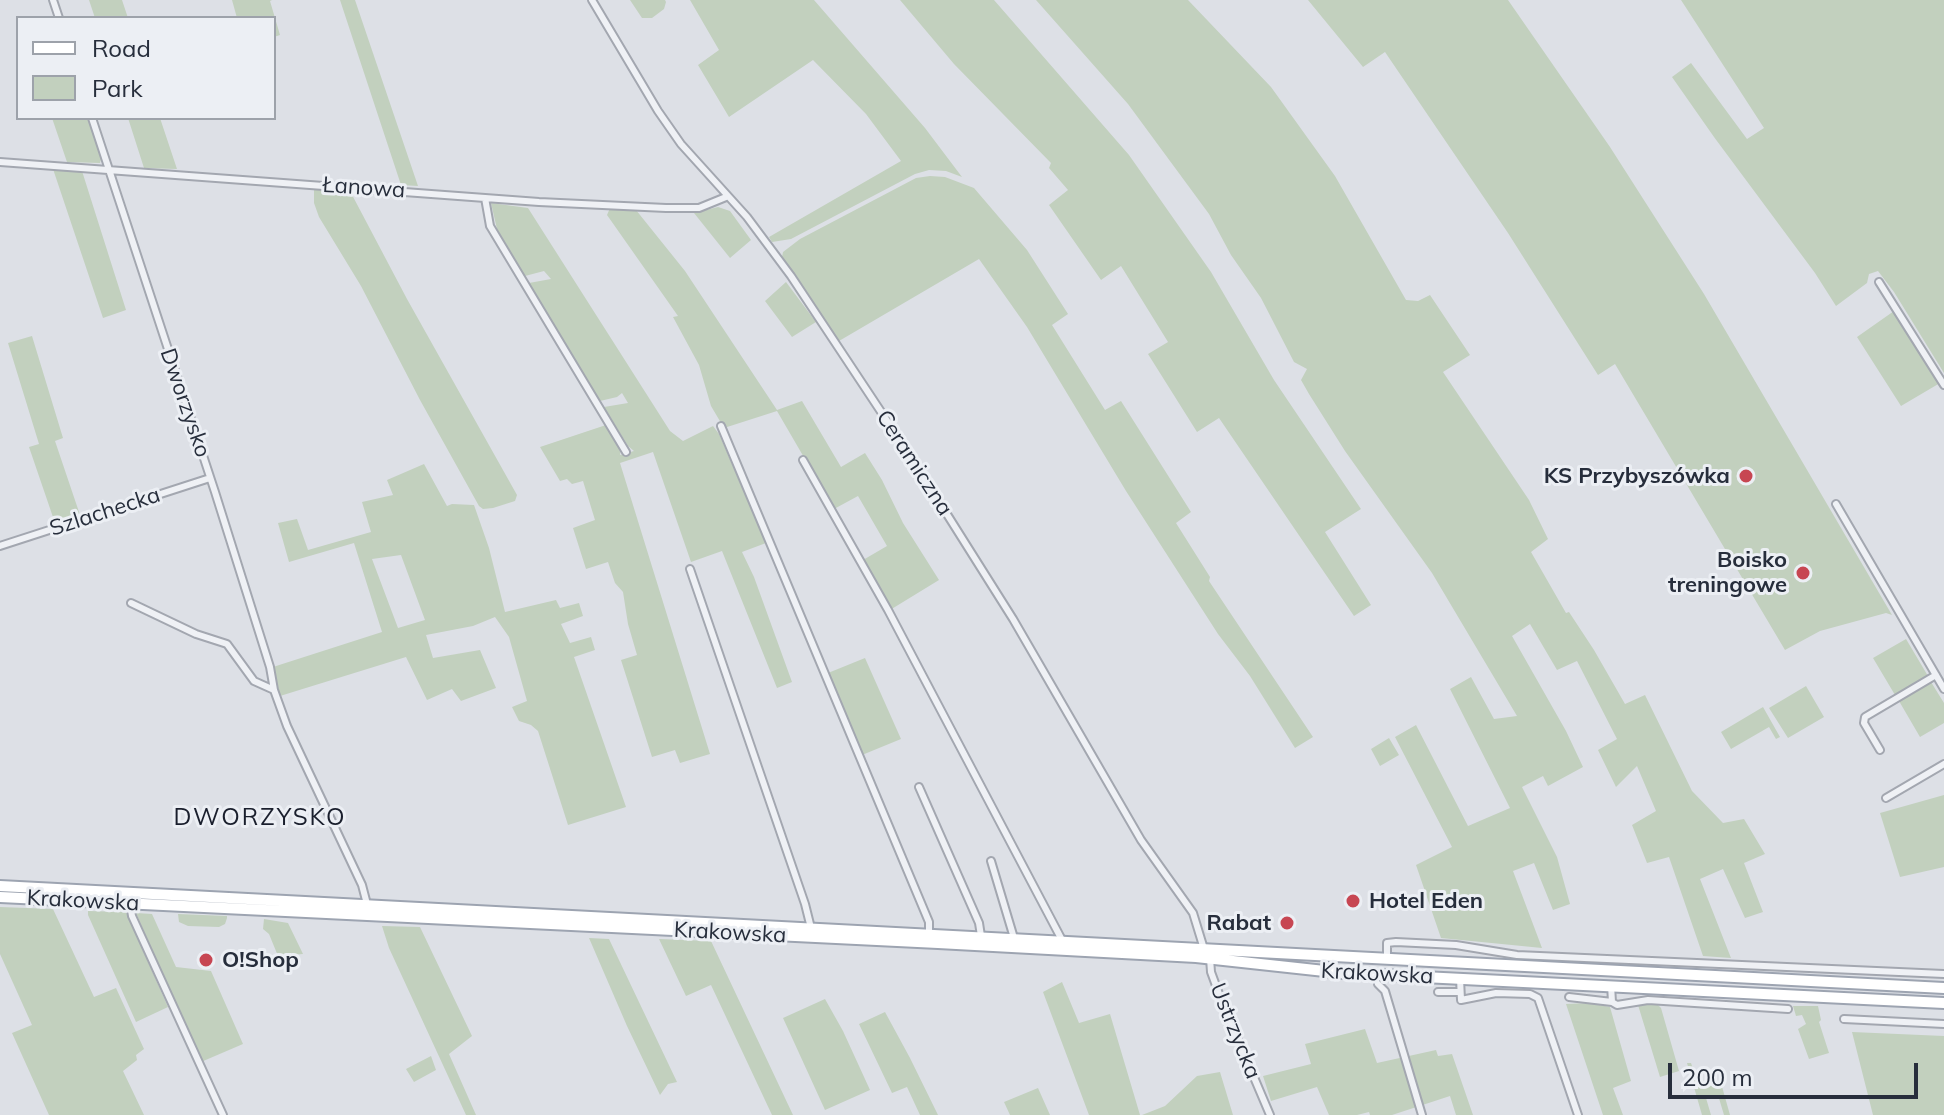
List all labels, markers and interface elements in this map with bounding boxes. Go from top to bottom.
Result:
legend [16,16,276,120]
text: Road [92,33,151,63]
text: Park [92,73,143,103]
street label: Łanowa [322,172,406,204]
street label: Dworzysko [154,345,216,461]
street label: Ceramiczna [870,405,958,521]
place label: KS Przybyszówka [1544,463,1730,489]
marker: KS Przybyszówka [1737,467,1755,485]
street label: Szlachecka [46,482,164,542]
place label: Boisko treningowe [1668,547,1787,598]
marker: Boisko treningowe [1794,564,1812,582]
district label: DWORZYSKO [173,804,347,832]
street label: Krakowska [26,885,140,917]
place label: Hotel Eden [1369,888,1483,914]
marker: Hotel Eden [1344,892,1362,910]
place label: Rabat [1206,910,1271,936]
marker: Rabat [1278,914,1296,932]
street label: Krakowska [673,917,787,949]
place label: O!Shop [222,947,299,973]
marker: O!Shop [197,951,215,969]
street label: Krakowska [1320,958,1434,990]
street label: Ustrzycka [1204,979,1266,1083]
scale bar [1672,1047,1922,1097]
text: 200 m [1682,1062,1753,1092]

